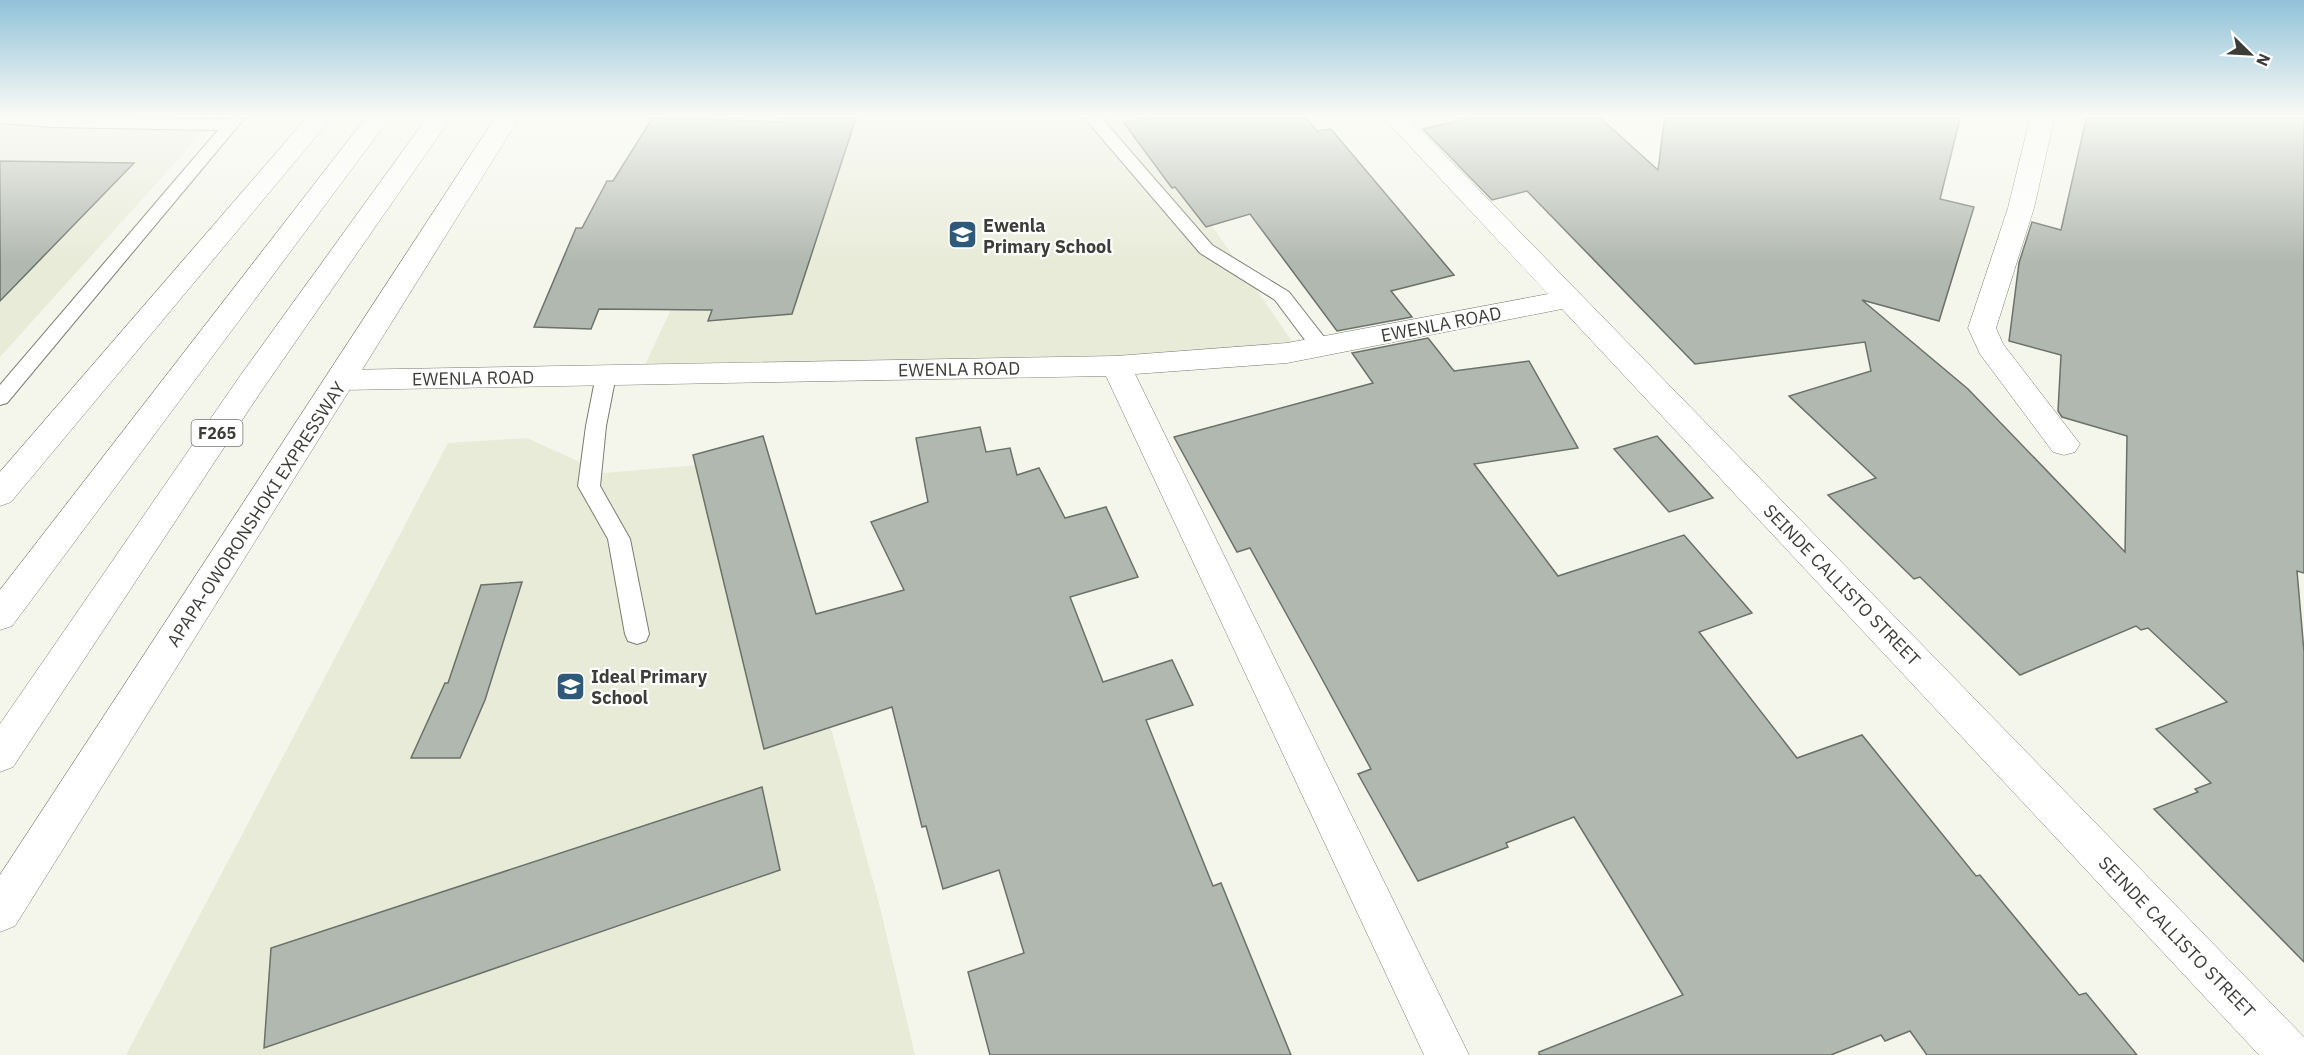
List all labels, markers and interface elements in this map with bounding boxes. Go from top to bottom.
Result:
north arrow [2220,24,2280,84]
text: N [2252,51,2275,69]
place label: Ewenla Primary School [983,214,1112,258]
school or university icon: Ewenla Primary School [946,219,978,251]
street label: EWENLA ROAD [1379,301,1503,347]
street label: EWENLA ROAD [898,356,1020,382]
street label: EWENLA ROAD [412,365,534,391]
street label: APAPA-OWORONSHOKI EXPRESSWAY [162,377,351,651]
road number: F265 [192,420,242,446]
street label: SEINDE CALLISTO STREET [1759,499,1925,671]
place label: Ideal Primary School [591,665,707,709]
school or university icon: Ideal Primary School [554,670,586,702]
street label: SEINDE CALLISTO STREET [2094,851,2260,1023]

